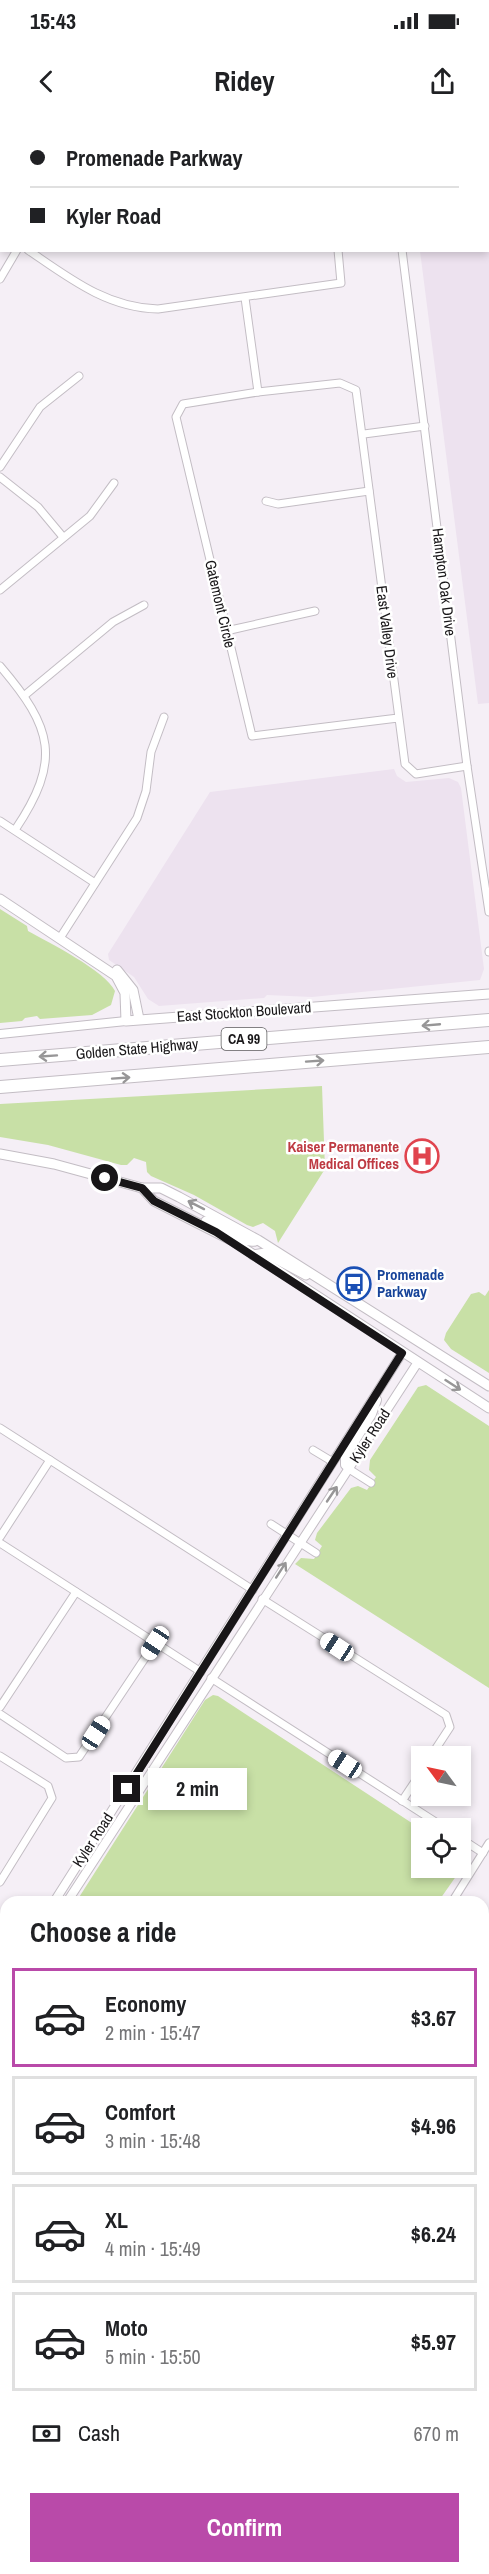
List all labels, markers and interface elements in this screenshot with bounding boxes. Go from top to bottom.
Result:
text: 15:43 [30,6,76,36]
text: Ridey [214,63,275,99]
icon: back [30,65,63,98]
icon: share [426,65,459,98]
text: Promenade Parkway [66,143,243,173]
text: Kyler Road [66,201,161,231]
street label: Hampton Oak Drive [427,527,462,637]
street label: Gatemont Circle [200,558,241,650]
street label: East Valley Drive [371,584,404,680]
street label: East Stockton Boulevard [176,996,312,1027]
one-way arrow [421,1020,441,1031]
road number: CA 99 [222,1028,266,1050]
street label: Golden State Highway [75,1033,200,1064]
one-way arrow [39,1051,58,1062]
one-way arrow [305,1055,325,1066]
one-way arrow [111,1072,131,1083]
place label: Kaiser Permanente Medical Offices [288,1136,399,1174]
hospital icon: Kaiser Permanente Medical Offices [404,1138,440,1174]
route start [91,1164,118,1191]
one-way arrow [187,1199,205,1210]
place label: Promenade Parkway [377,1264,444,1302]
bus stop icon: Promenade Parkway [336,1266,372,1302]
one-way arrow [444,1379,461,1391]
street label: Kyler Road [344,1404,395,1467]
one-way arrow [326,1486,338,1503]
one-way arrow [274,1562,287,1579]
car [138,1623,172,1663]
car [317,1630,357,1664]
car [79,1713,113,1753]
north arrow [411,1746,471,1806]
map controls [411,1746,471,1878]
car [325,1747,365,1781]
callout: 2 min [148,1768,247,1810]
route end [113,1775,140,1802]
text: 2 min [176,1775,219,1802]
street label: Kyler Road [67,1808,118,1871]
button: locate [411,1818,471,1878]
text: Choose a ride [30,1914,176,1950]
text: Economy [105,1989,186,2019]
icon: car [33,1991,87,2045]
text: $3.67 [411,2003,456,2033]
text: 2 min · 15:47 [105,2019,201,2046]
text: Comfort [105,2097,175,2127]
icon: car [33,2099,87,2153]
text: $4.96 [411,2111,456,2141]
text: 3 min · 15:48 [105,2127,201,2154]
text: XL [105,2205,128,2235]
icon: car [33,2207,87,2261]
text: $6.24 [411,2219,456,2249]
text: 4 min · 15:49 [105,2235,201,2262]
text: Moto [105,2313,148,2343]
icon: car [33,2315,87,2369]
text: $5.97 [411,2327,456,2357]
text: 5 min · 15:50 [105,2343,201,2370]
icon: cash [30,2417,63,2450]
text: Cash [78,2418,120,2448]
text: 670 m [413,2420,459,2447]
button: Confirm [30,2493,459,2562]

